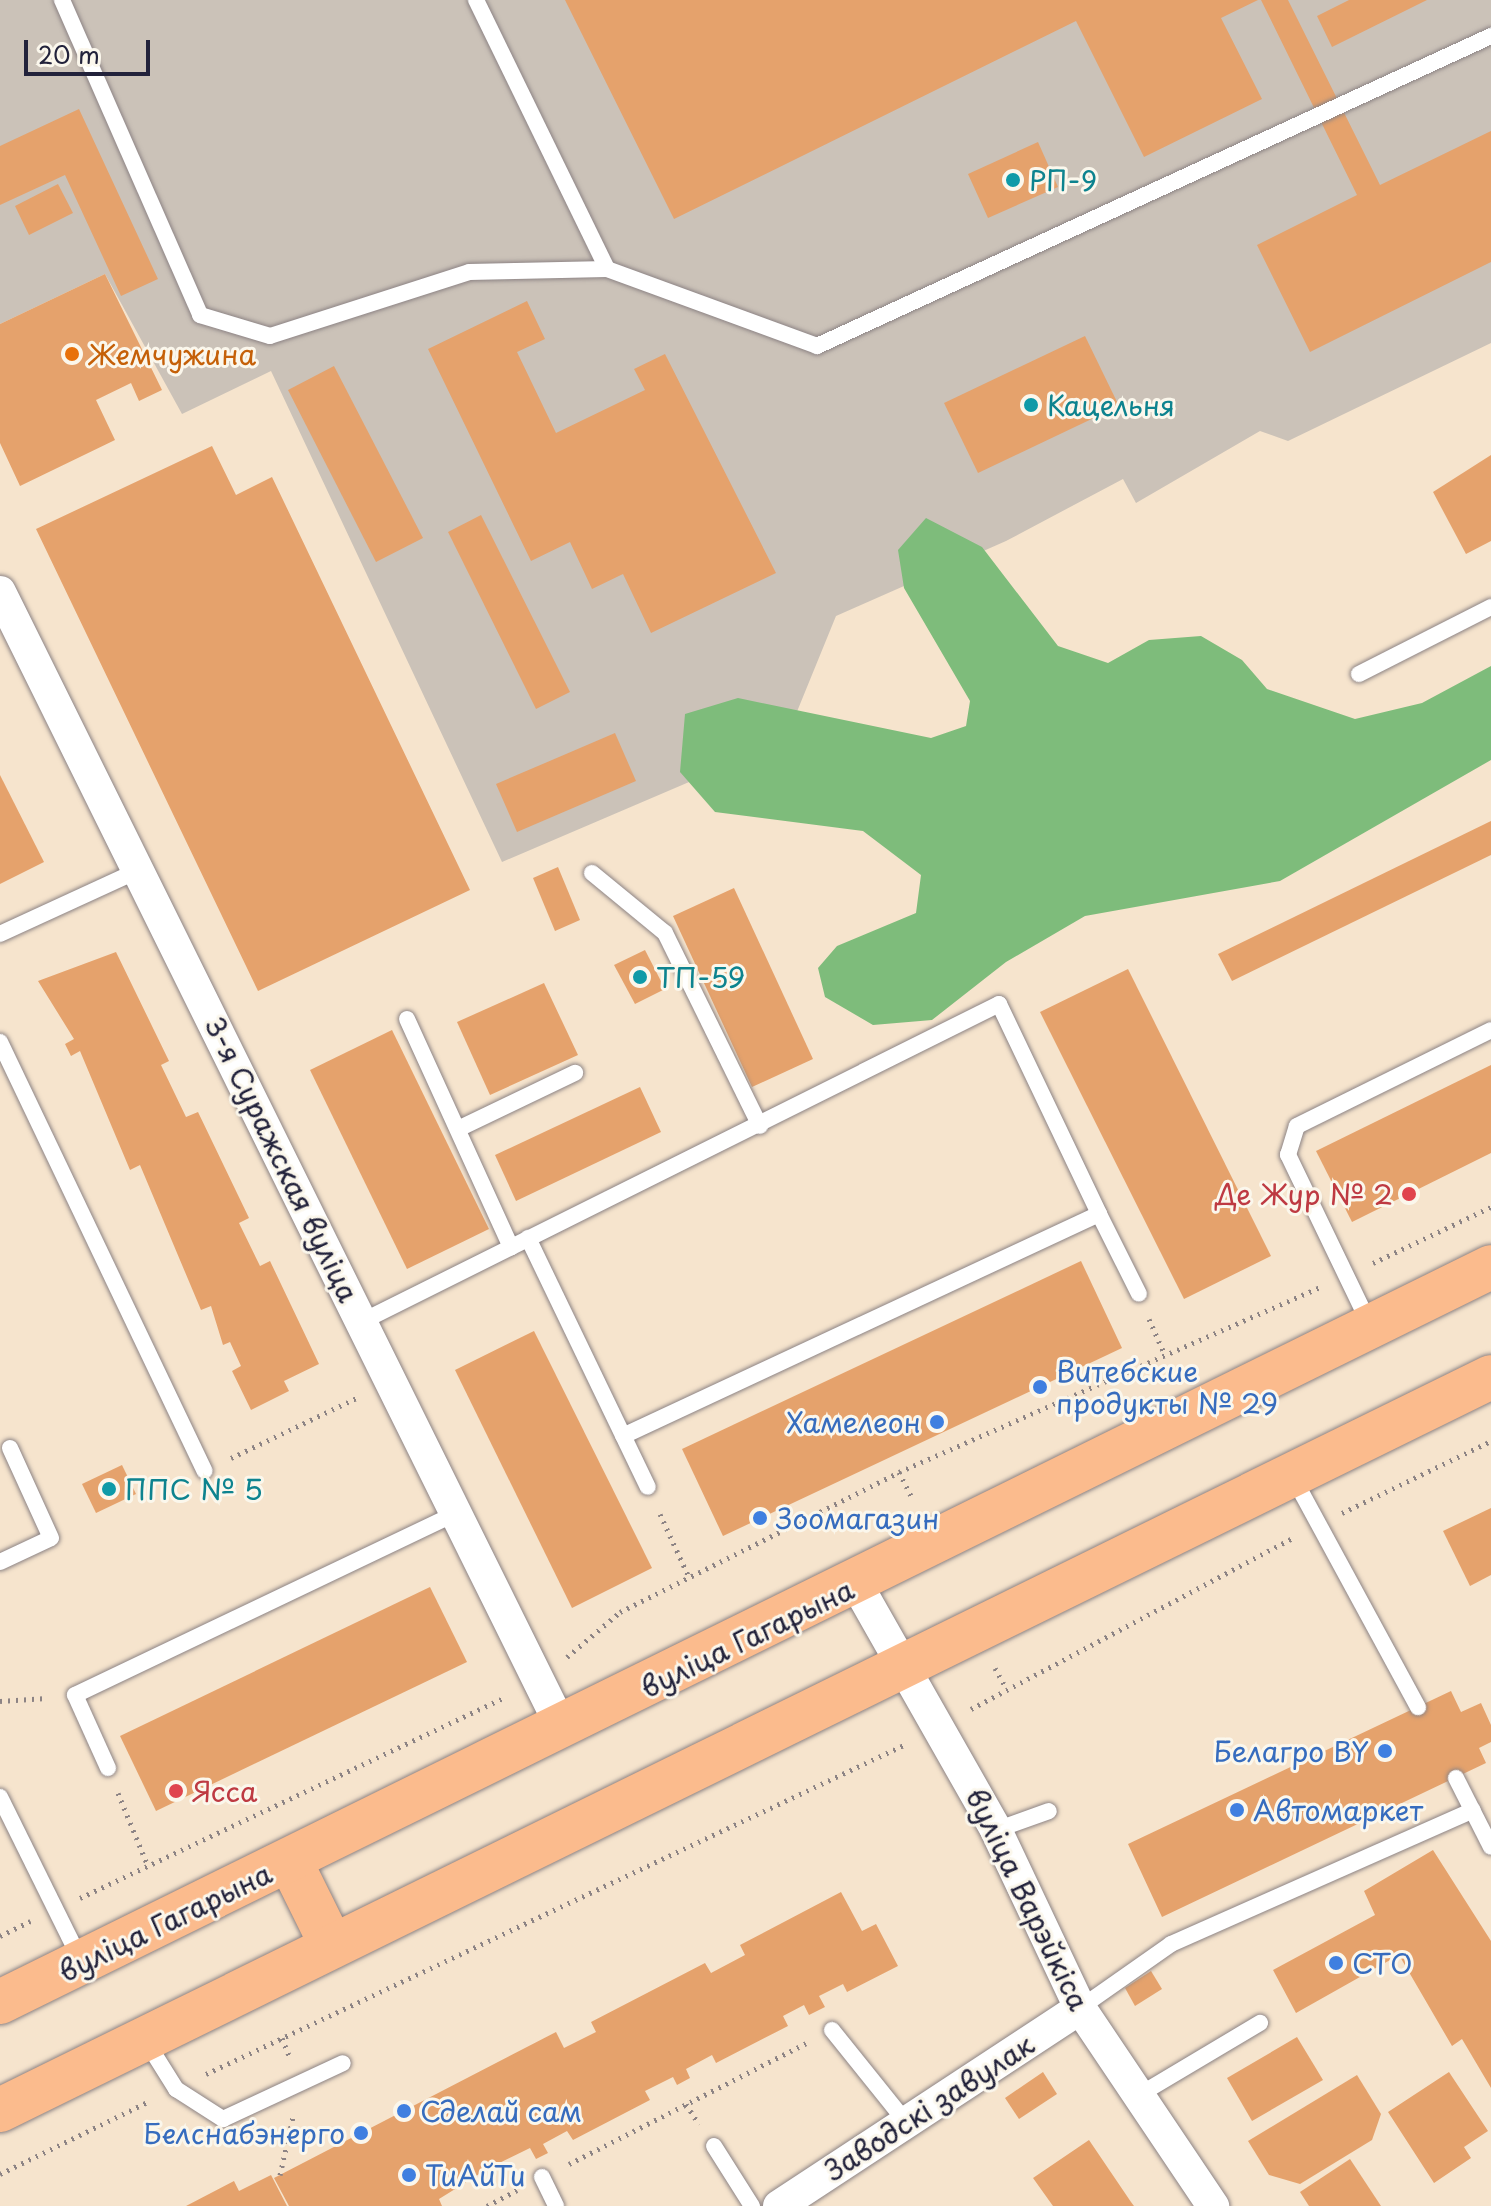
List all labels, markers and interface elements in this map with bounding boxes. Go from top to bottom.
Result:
scale bar [28,24,154,74]
text: 20 m [38,36,100,72]
place label: РП-9 [1029,163,1097,197]
marker: РП-9 [1004,171,1022,189]
place label: Жемчужина [88,337,256,371]
marker: Жемчужина [63,345,81,363]
place label: Кацельня [1047,388,1175,422]
marker: Кацельня [1022,396,1040,414]
place label: ТП-59 [656,960,746,994]
marker: ТП-59 [631,968,649,986]
street label: 3-я Суражская вуліца [198,1010,366,1308]
place label: Де Жур № 2 [1215,1177,1393,1211]
marker: Де Жур № 2 [1400,1185,1418,1203]
place label: Витебские продукты № 29 [1056,1354,1277,1420]
marker: Витебские продукты № 29 [1031,1378,1049,1396]
place label: Хамелеон [786,1405,921,1439]
marker: Хамелеон [928,1413,946,1431]
place label: ППС № 5 [125,1472,261,1506]
marker: ППС № 5 [100,1480,118,1498]
place label: Зоомагазин [776,1501,939,1535]
marker: Зоомагазин [751,1509,769,1527]
street label: вуліца Гагарына [635,1572,859,1704]
place label: Белагро BY [1213,1734,1369,1768]
marker: Белагро BY [1376,1742,1394,1760]
place label: Ясса [192,1774,257,1808]
marker: Ясса [167,1782,185,1800]
street label: вуліца Варэйкіса [960,1783,1096,2015]
place label: Автомаркет [1253,1793,1423,1827]
marker: Автомаркет [1228,1801,1246,1819]
street label: вуліца Гагарына [53,1856,277,1988]
place label: СТО [1352,1946,1413,1980]
marker: СТО [1327,1954,1345,1972]
street label: Заводскі завулак [817,2026,1041,2188]
place label: Сделай сам [420,2094,584,2128]
marker: Сделай сам [395,2102,413,2120]
place label: Белснабэнерго [144,2116,345,2150]
marker: Белснабэнерго [352,2124,370,2142]
place label: ТиАйТи [425,2158,526,2192]
marker: ТиАйТи [400,2166,418,2184]

